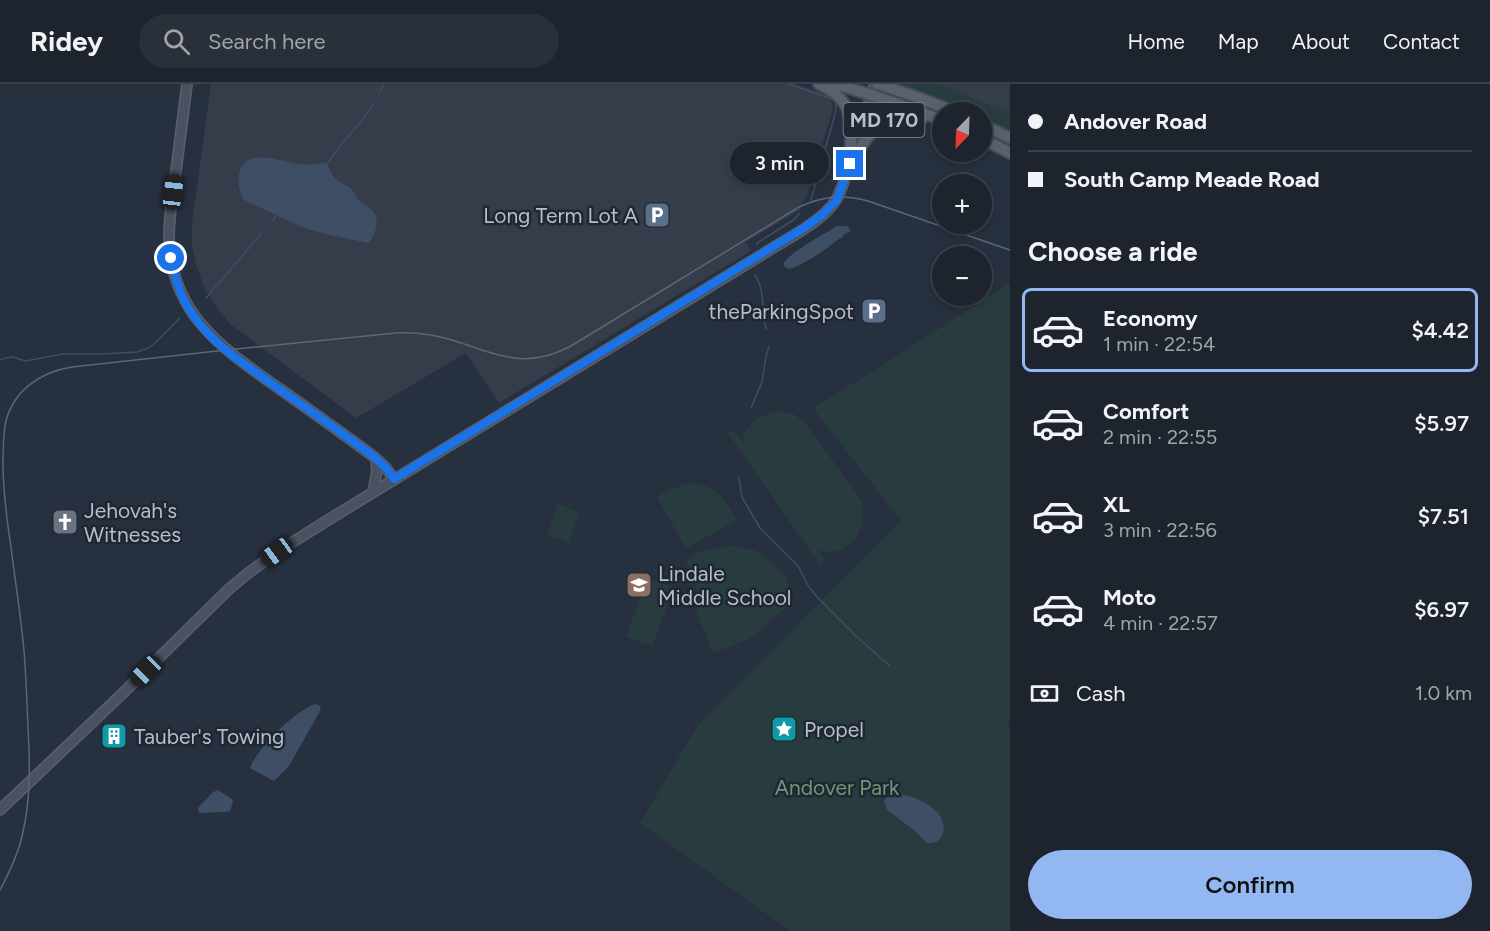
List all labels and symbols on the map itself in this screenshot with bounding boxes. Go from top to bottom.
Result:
north arrow [932,102,992,162]
road number: MD 170 [844,103,924,137]
callout: 3 min [730,143,829,185]
route end [836,150,863,177]
car [162,173,184,211]
parking icon: Long Term Lot A [642,200,672,230]
place label: Long Term Lot A [483,203,638,228]
route start [157,244,184,271]
parking icon: theParkingSpot [859,296,889,326]
place label: theParkingSpot [709,299,854,324]
place label: Jehovah's Witnesses [84,498,181,547]
church icon: Jehovah's Witnesses [50,507,80,537]
car [257,534,297,570]
place label: Lindale Middle School [658,561,791,610]
school or university icon: Lindale Middle School [624,570,654,600]
car [127,652,165,690]
place icon: Propel [769,714,799,744]
place label: Propel [804,717,864,742]
building icon: Tauber's Towing [99,721,129,751]
place label: Tauber's Towing [134,724,284,749]
park label: Andover Park [775,775,900,800]

